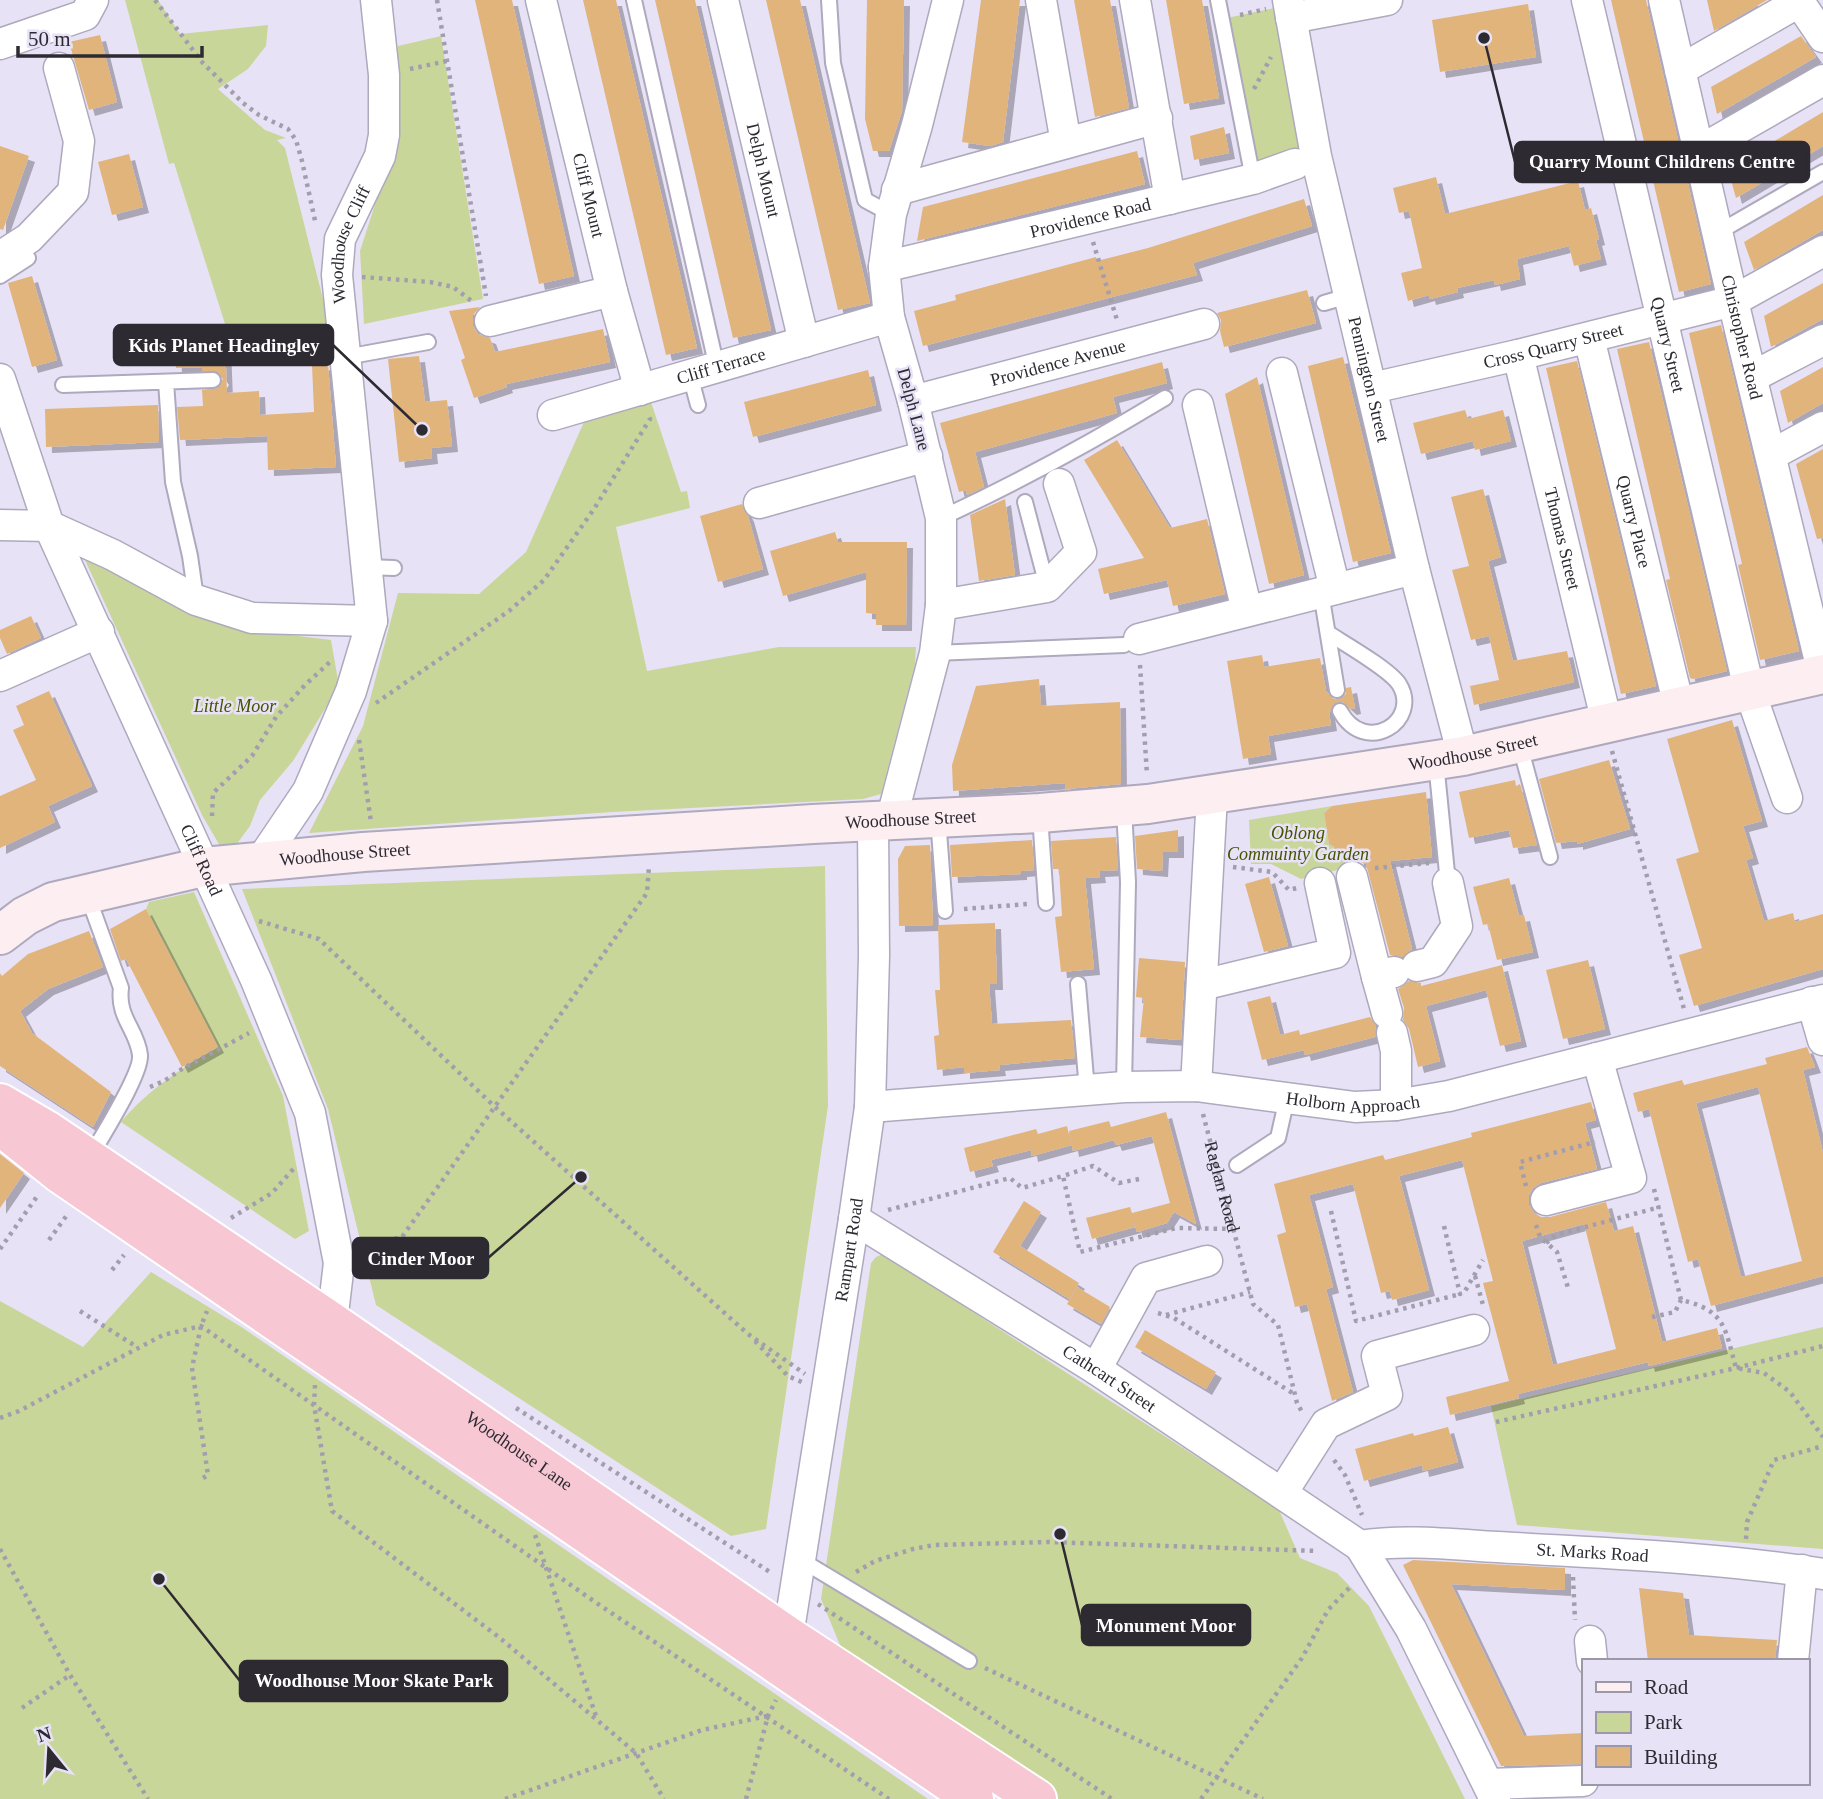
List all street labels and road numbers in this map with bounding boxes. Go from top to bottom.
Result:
street label: Delph Mount [742,121,784,220]
street label: Cliff Mount [569,151,609,240]
street label: Woodhouse Cliff [327,183,374,305]
street label: Providence Road [1028,194,1153,242]
street label: Christopher Road [1717,273,1766,402]
street label: Quarry Street [1647,295,1689,394]
street label: Pennington Street [1344,314,1394,444]
street label: Cross Quarry Street [1481,319,1625,373]
street label: Providence Avenue [988,335,1128,390]
street label: Cliff Terrace [674,344,768,388]
street label: Delph Lane [893,366,935,452]
street label: Quarry Place [1613,473,1655,570]
street label: Thomas Street [1540,486,1584,592]
street label: Woodhouse Street [1407,729,1539,774]
street label: Woodhouse Street [845,806,977,832]
street label: Cliff Road [176,821,226,899]
street label: Woodhouse Street [278,839,411,870]
street label: Holborn Approach [1285,1088,1421,1117]
street label: Raglan Road [1201,1139,1244,1234]
street label: Rampart Road [831,1197,867,1303]
street label: Cathcart Street [1059,1341,1160,1416]
street label: Woodhouse Lane [462,1407,576,1495]
street label: St. Marks Road [1536,1539,1649,1566]

